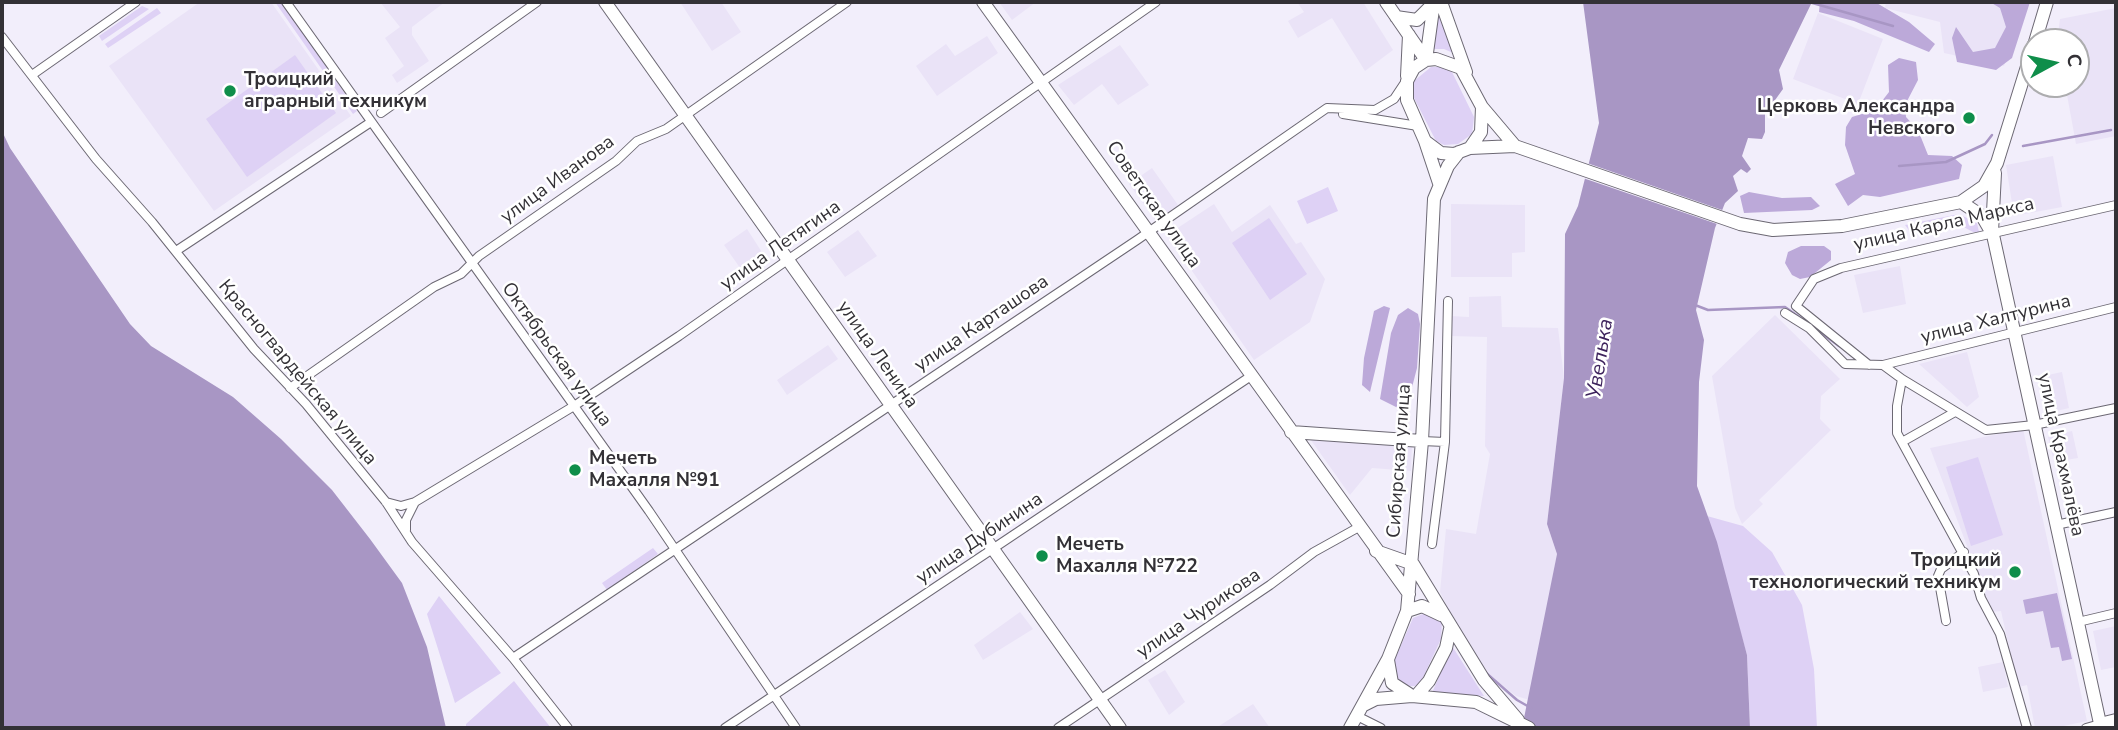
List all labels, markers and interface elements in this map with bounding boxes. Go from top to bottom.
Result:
north arrow [2020,28,2090,98]
text: С [2060,52,2088,69]
place label: Троицкий аграрный техникум [244,69,427,113]
marker: Троицкий аграрный техникум [222,83,238,99]
place label: Церковь Александра Невского [1757,96,1955,140]
marker: Церковь Александра Невского [1961,110,1977,126]
street label: улица Иванова [497,131,619,229]
street label: Советская улица [1101,137,1205,273]
street label: улица Карла Маркса [1852,193,2036,257]
street label: улица Летягина [716,196,846,296]
street label: улица Карташова [911,271,1053,377]
street label: Красногвардейская улица [213,276,381,470]
street label: Октябрьская улица [496,278,616,432]
street label: улица Халтурина [1919,290,2073,350]
street label: улица Ленина [832,297,922,413]
water label: Увелька [1582,317,1620,401]
street label: улица Крахмалёва [2032,371,2088,539]
street label: Сибирская улица [1383,383,1417,539]
place label: Мечеть Махалля №91 [589,448,720,492]
marker: Мечеть Махалля №91 [567,462,583,478]
street label: улица Дубинина [912,488,1048,590]
place label: Мечеть Махалля №722 [1056,534,1198,578]
marker: Мечеть Махалля №722 [1034,548,1050,564]
place label: Троицкий технологический техникум [1750,550,2001,594]
street label: улица Чурикова [1133,564,1265,664]
marker: Троицкий технологический техникум [2007,564,2023,580]

